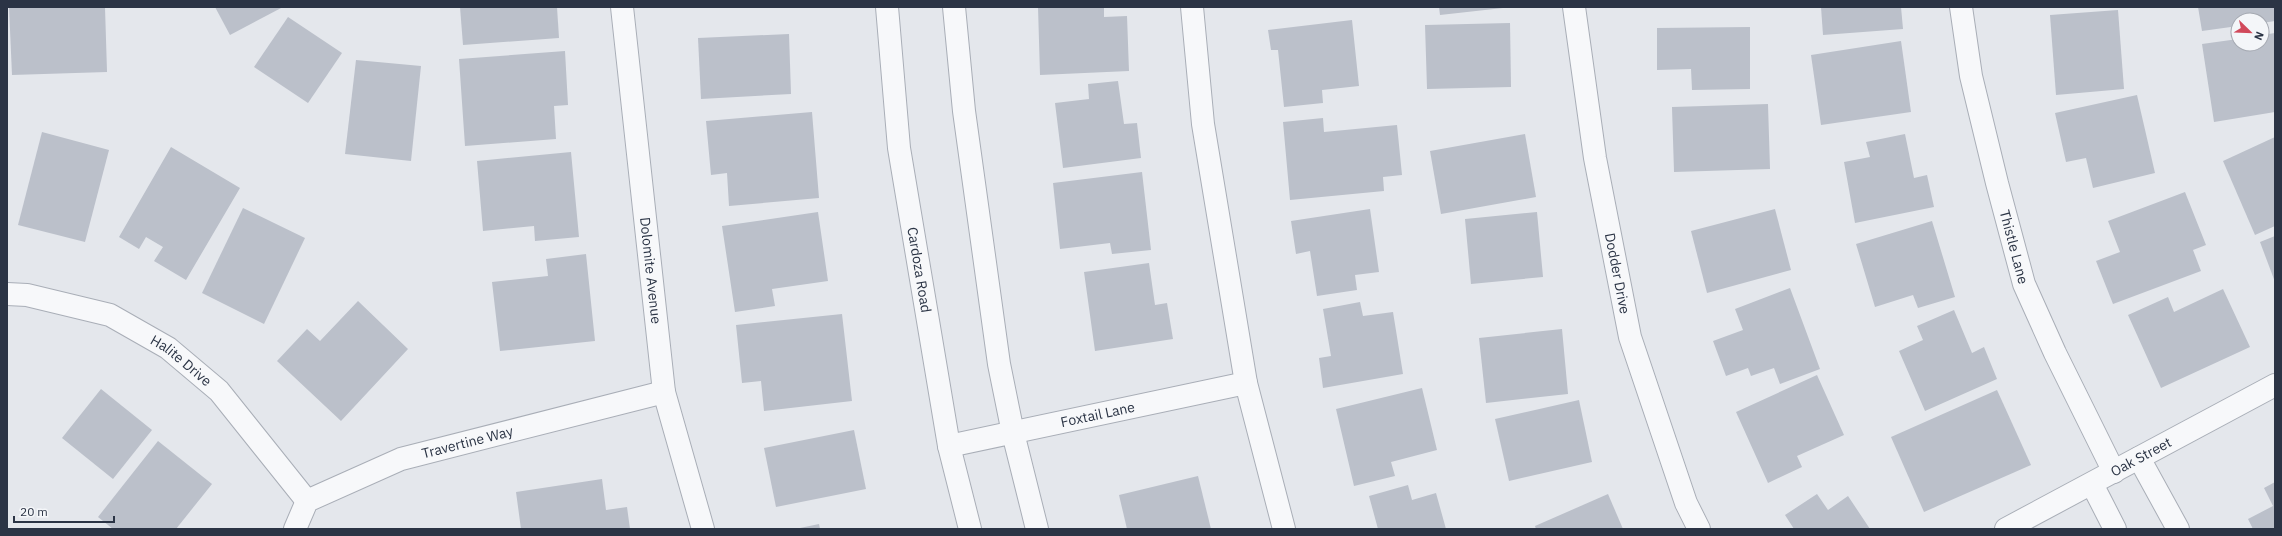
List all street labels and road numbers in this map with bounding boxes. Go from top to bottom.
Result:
street label: Thistle Lane [1996,208,2033,286]
street label: Dolomite Avenue [636,216,666,325]
street label: Cardoza Road [903,226,935,314]
street label: Dodder Drive [1601,231,1634,316]
street label: Halite Drive [147,331,216,390]
street label: Foxtail Lane [1059,398,1137,431]
street label: Travertine Way [420,422,515,462]
street label: Oak Street [2107,433,2175,480]

